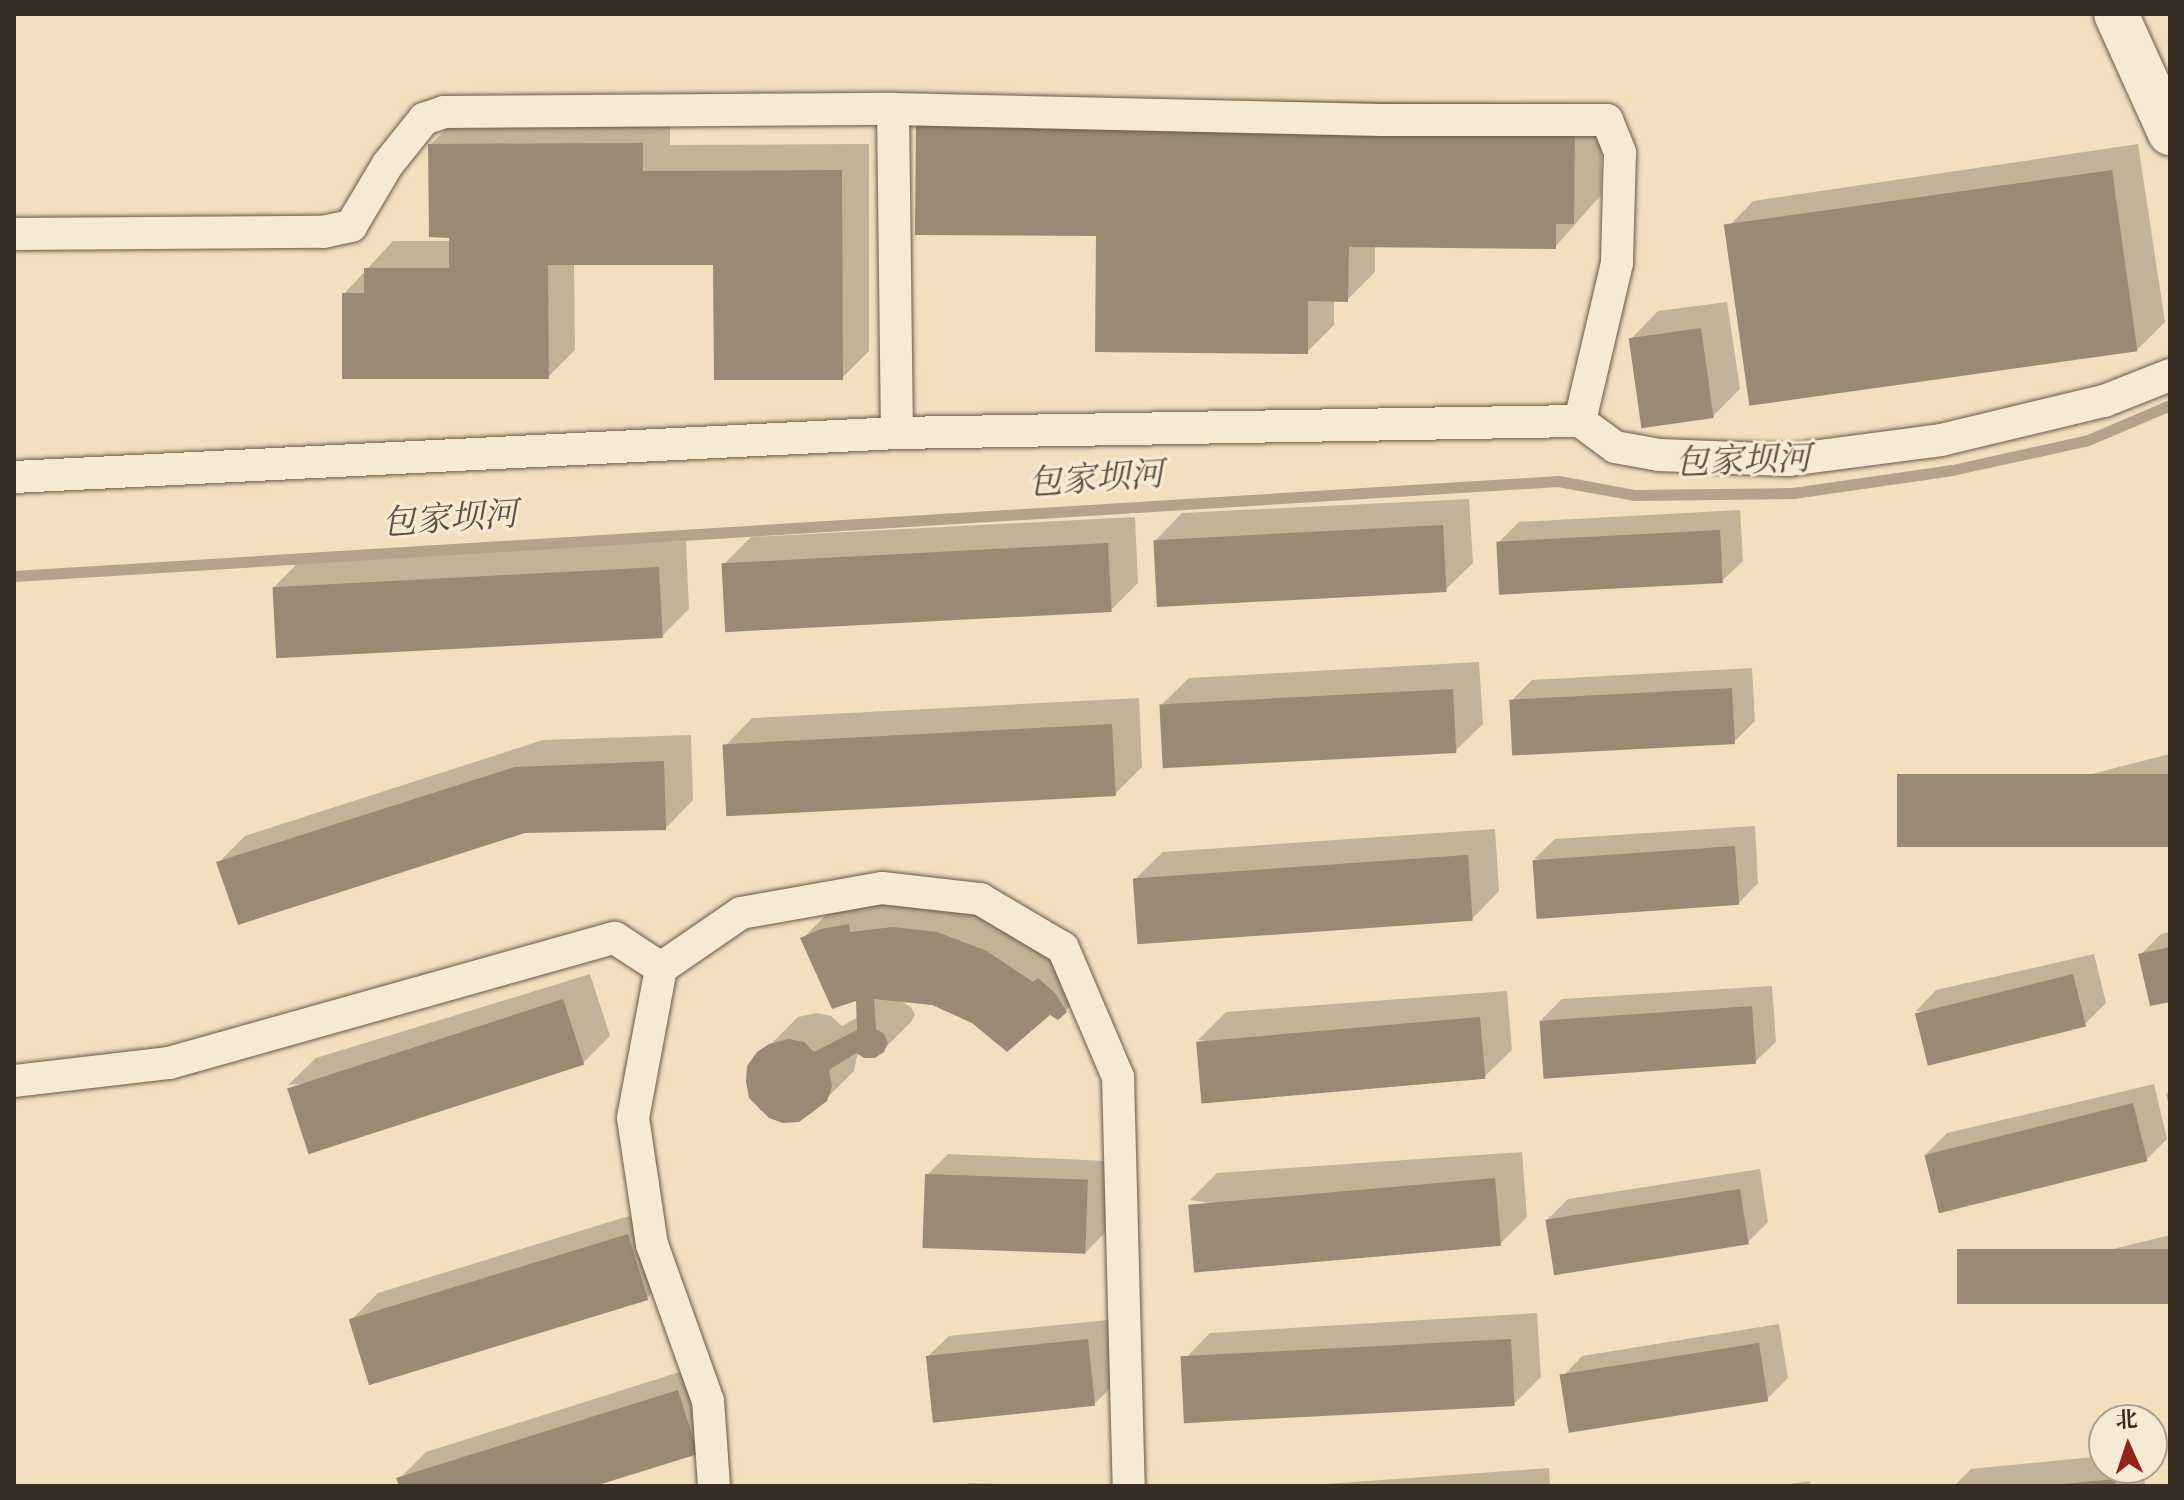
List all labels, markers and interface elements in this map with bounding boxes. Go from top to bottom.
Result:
water label: 包家坝河 [1674,440,1812,486]
water label: 包家坝河 [1027,456,1165,506]
water label: 包家坝河 [381,496,519,546]
north arrow [2088,1404,2168,1484]
text: 北 [2115,1405,2139,1439]

